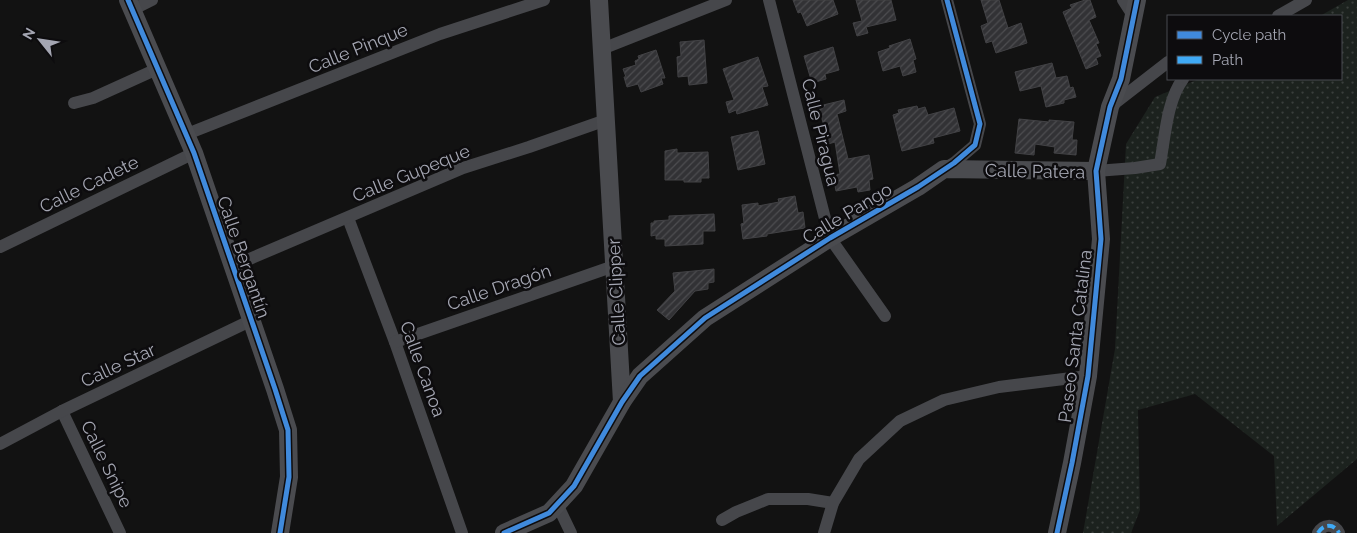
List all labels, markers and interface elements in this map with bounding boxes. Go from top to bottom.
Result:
north arrow [15,15,65,65]
legend [1167,15,1342,80]
street label: Calle Pinque [305,18,411,77]
text: N [19,25,38,42]
text: Cycle path [1212,26,1286,44]
text: Path [1212,51,1243,69]
street label: Calle Piragua [798,76,844,188]
street label: Calle Gupeque [349,140,473,206]
street label: Calle Cadete [36,151,142,217]
street label: Calle Patera [985,160,1085,182]
street label: Calle Pango [799,178,896,248]
street label: Calle Bergantín [213,193,275,321]
street label: Calle Clipper [603,237,629,346]
street label: Paseo Santa Catalina [1054,248,1096,424]
street label: Calle Dragón [444,259,554,315]
street label: Calle Canoa [396,318,450,420]
street label: Calle Star [77,338,159,391]
street label: Calle Snipe [77,417,137,511]

